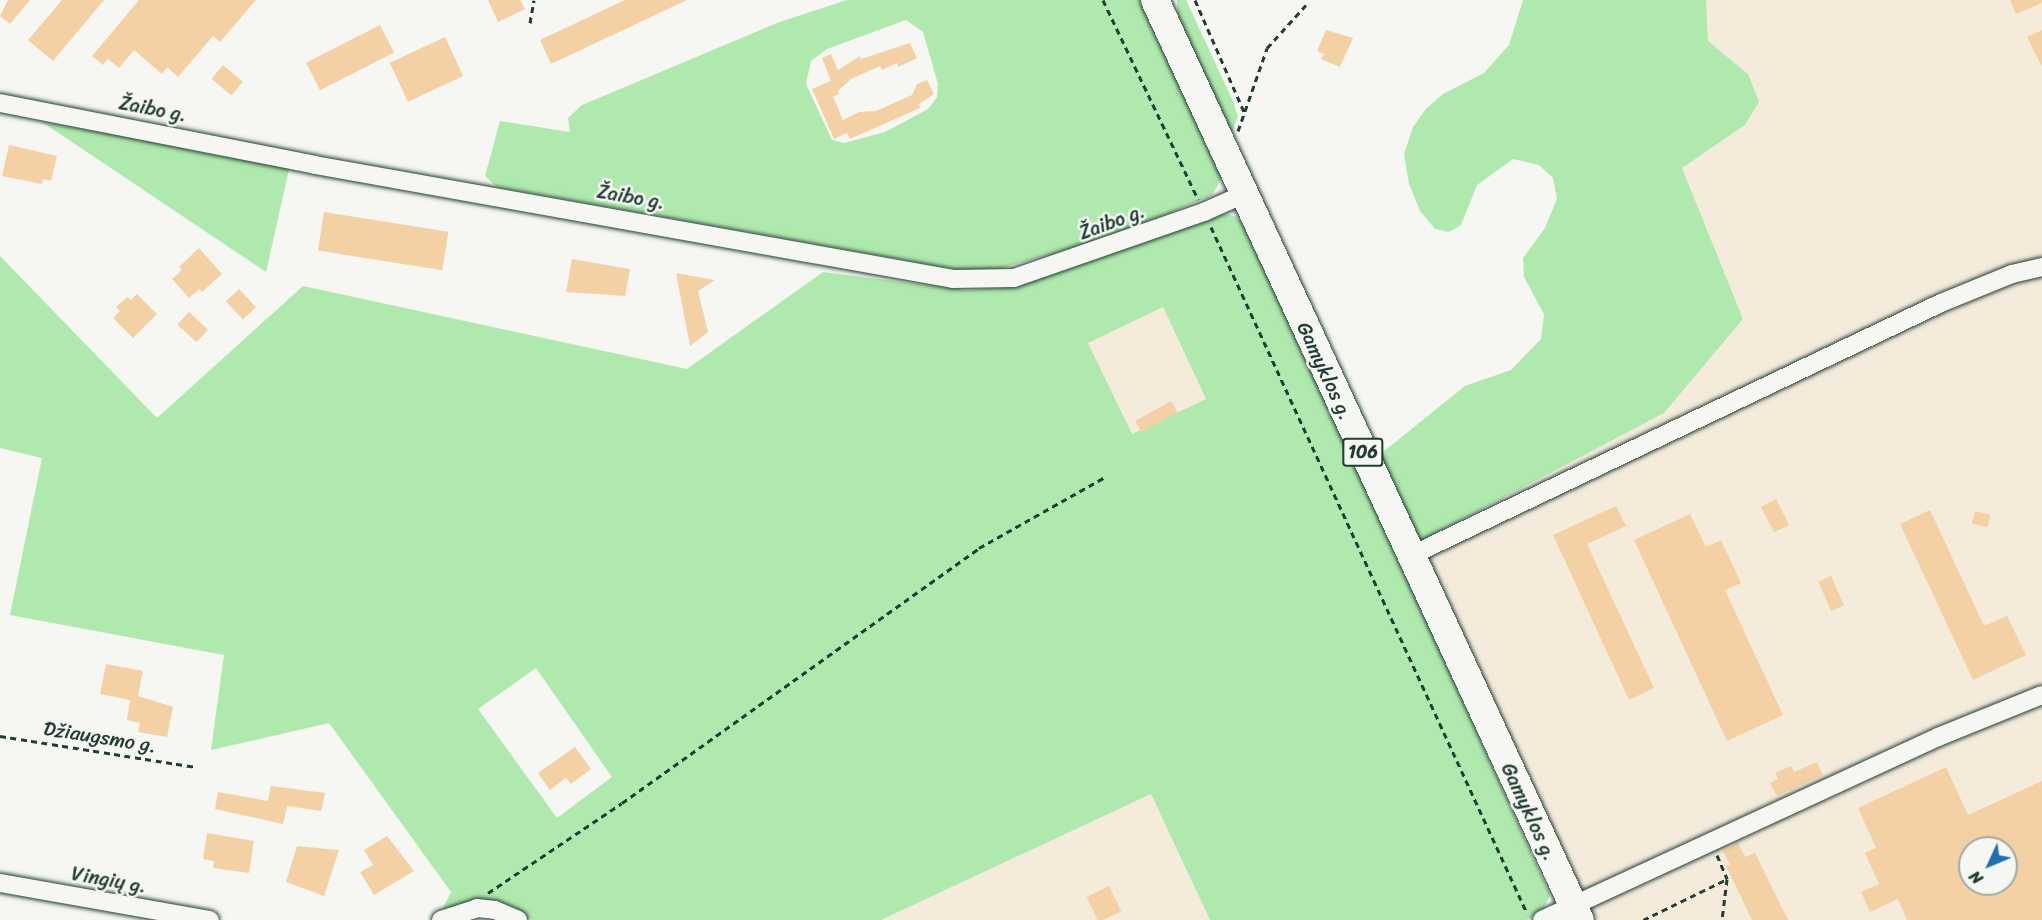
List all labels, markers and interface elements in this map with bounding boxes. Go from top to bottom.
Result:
street label: Žaibo g. [117,91,189,127]
street label: Žaibo g. [595,179,667,215]
street label: Žaibo g. [1076,199,1148,245]
street label: Gamyklos g. [1292,318,1358,424]
road number: 106 [1342,437,1384,467]
street label: Džiaugsmo g. [42,716,158,758]
street label: Gamyklos g. [1496,759,1562,865]
north arrow [1958,836,2018,896]
street label: Vingių g. [70,862,148,898]
text: N [1962,863,1990,892]

